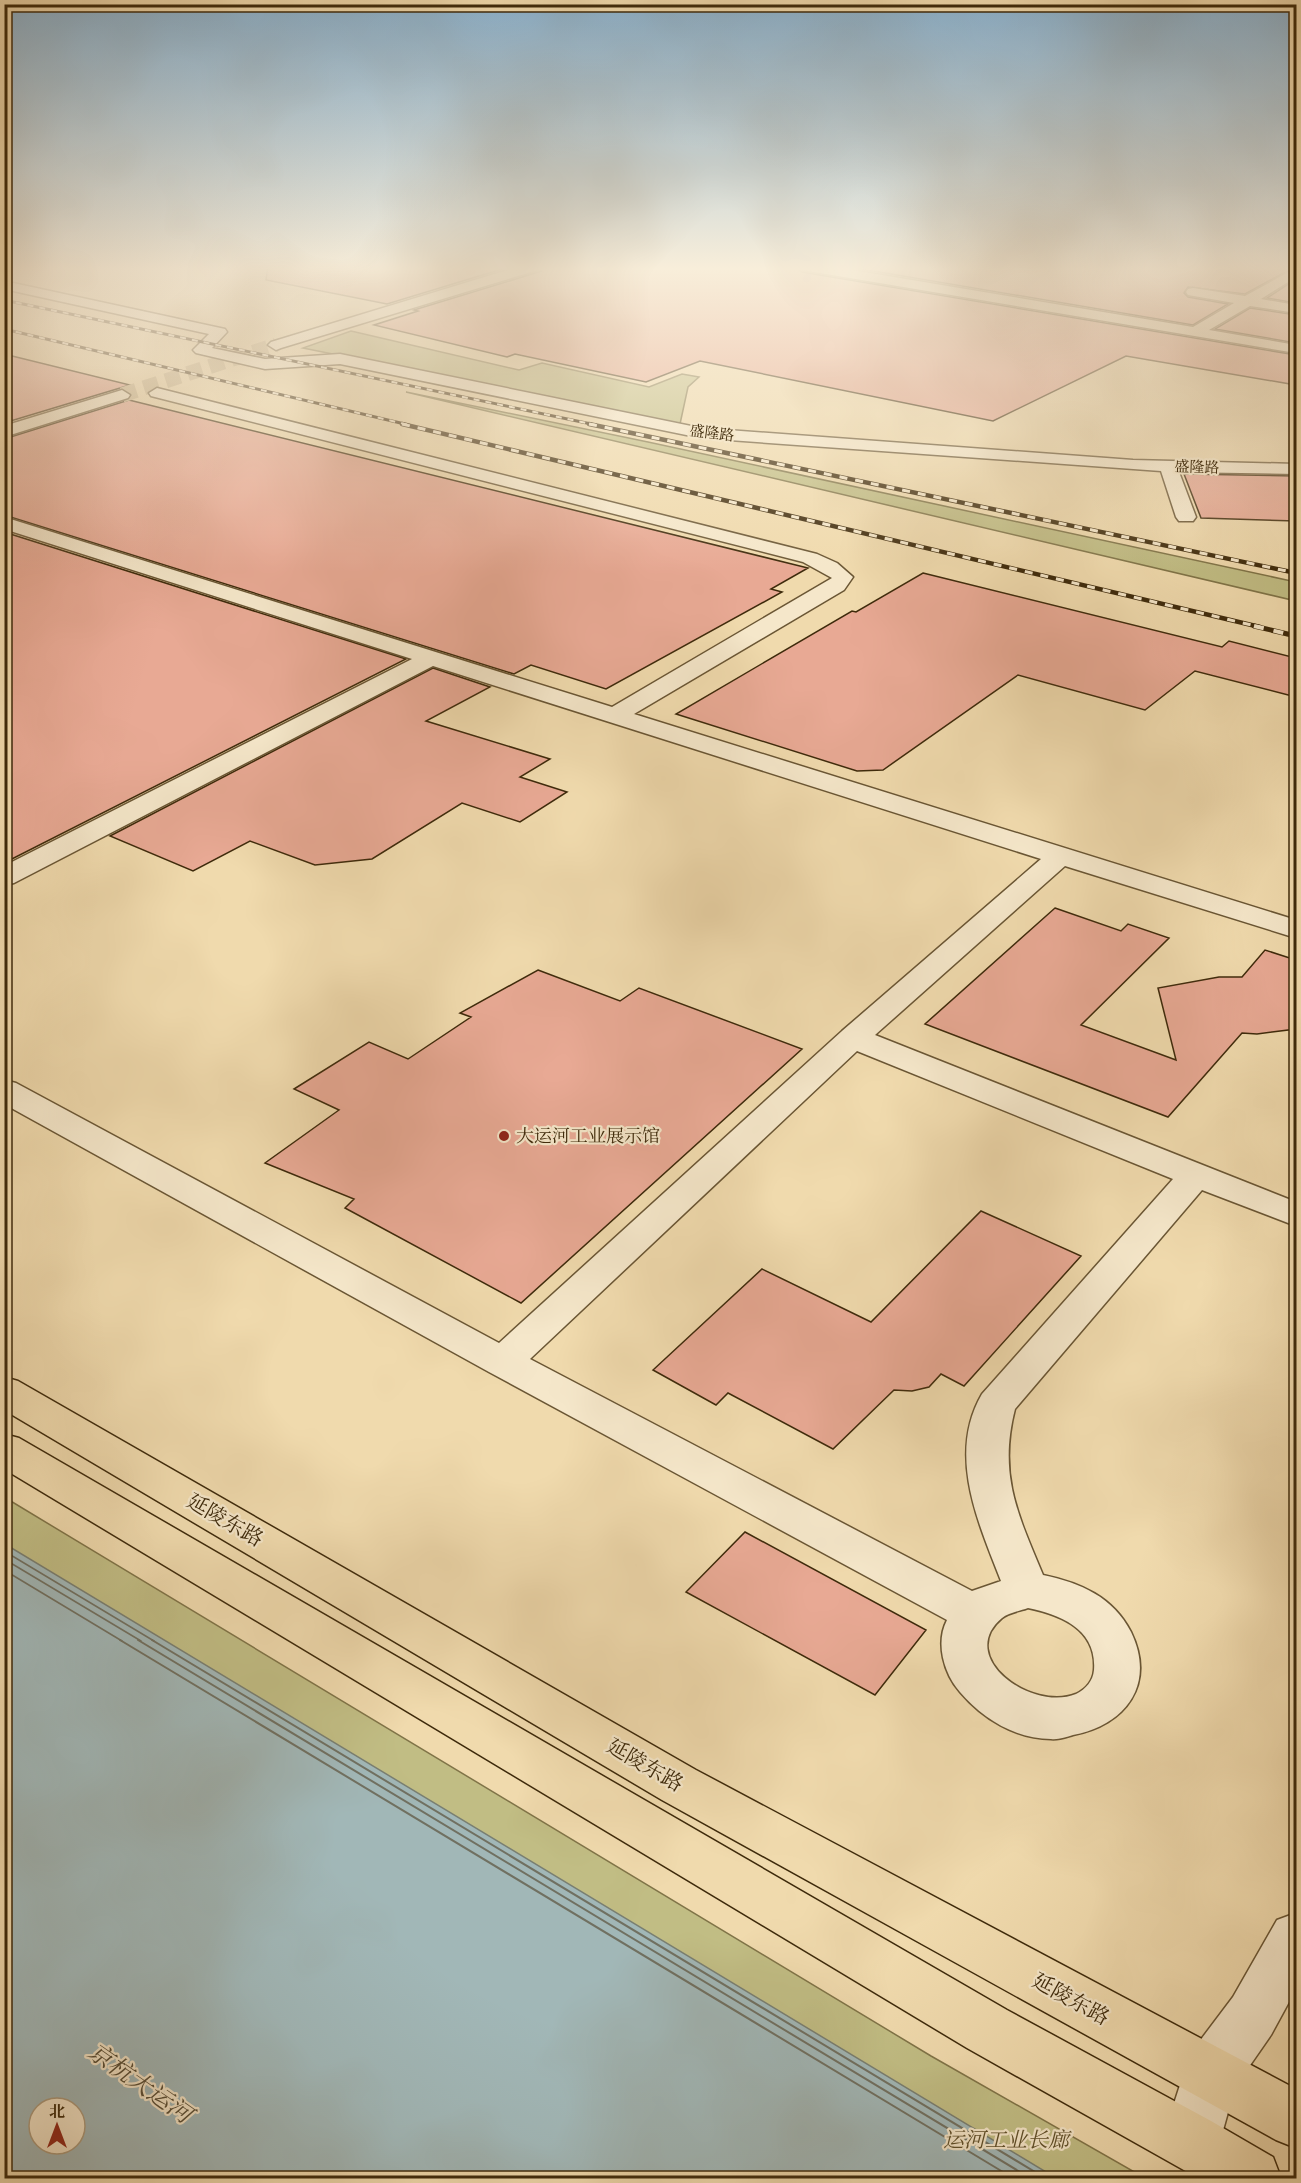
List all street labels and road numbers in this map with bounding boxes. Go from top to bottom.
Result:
street label: 盛隆路 [689,420,736,445]
street label: 盛隆路 [1174,456,1220,477]
street label: 延陵东路 [183,1488,268,1551]
street label: 延陵东路 [603,1733,688,1796]
street label: 延陵东路 [1028,1967,1114,2030]

